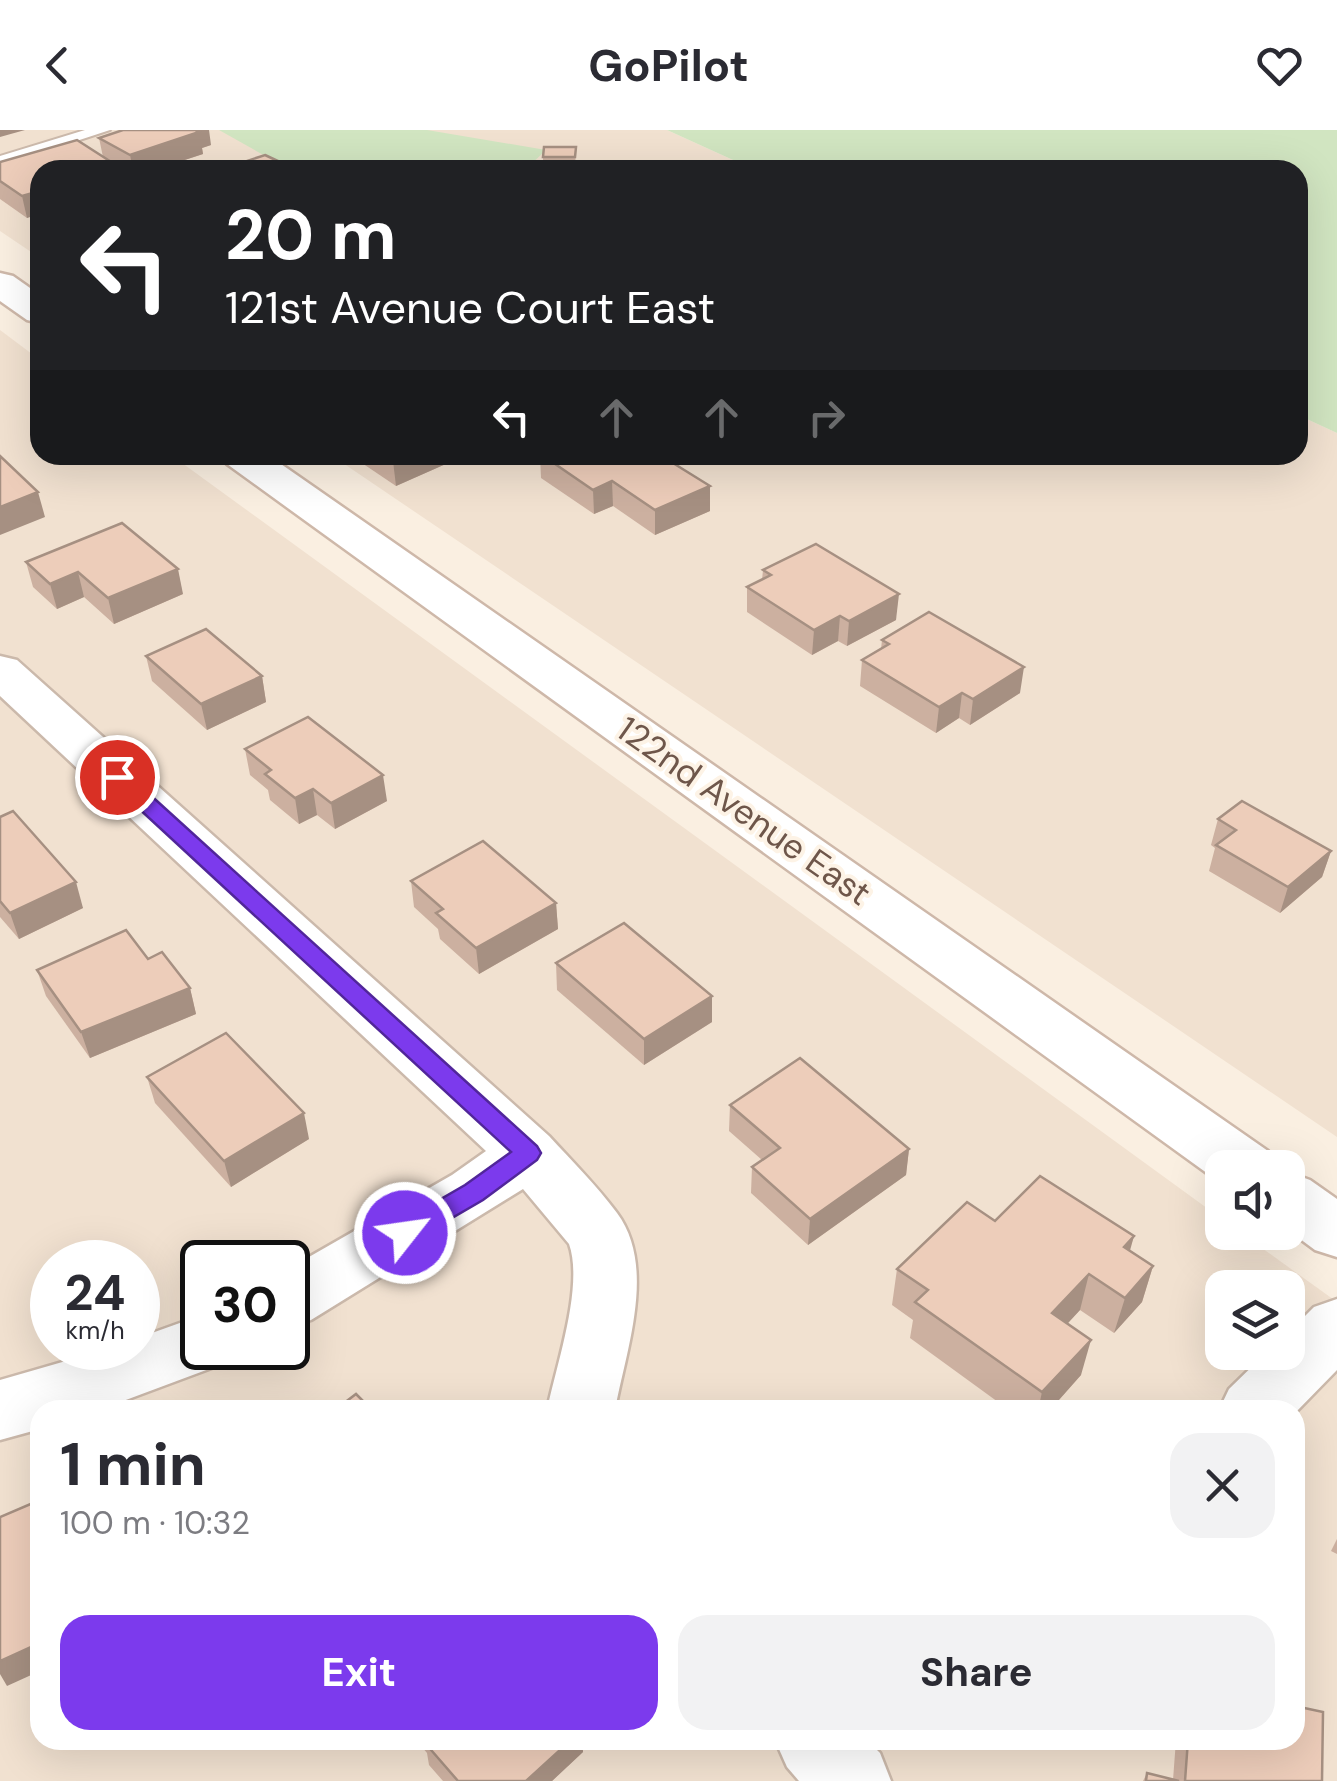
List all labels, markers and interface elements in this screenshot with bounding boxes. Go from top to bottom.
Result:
text: GoPilot [588,36,749,95]
icon: back [30,38,85,93]
icon: heart [1252,38,1307,93]
text: 20 m [225,190,397,281]
icon: left [60,200,190,330]
text: 121st Avenue Court East [225,278,715,337]
icon: left [484,390,539,445]
icon: ahead [589,390,644,445]
icon: ahead [694,390,749,445]
icon: right [799,390,854,445]
street label: 122nd Avenue East [608,706,880,916]
pin [75,735,160,820]
icon: arrive [90,750,145,805]
map controls [1205,1150,1305,1370]
button: sound [1205,1150,1305,1250]
position arrow [353,1181,457,1285]
speed limit sign: 30 [180,1240,310,1370]
text: 24 [65,1260,126,1326]
button: layers [1205,1270,1305,1370]
text: km/h [65,1314,125,1347]
text: 1 min [60,1425,206,1504]
button: close [1170,1433,1275,1538]
text: 100 m · 10:32 [60,1502,250,1544]
button: Exit [60,1615,658,1730]
button: Share [678,1615,1275,1730]

